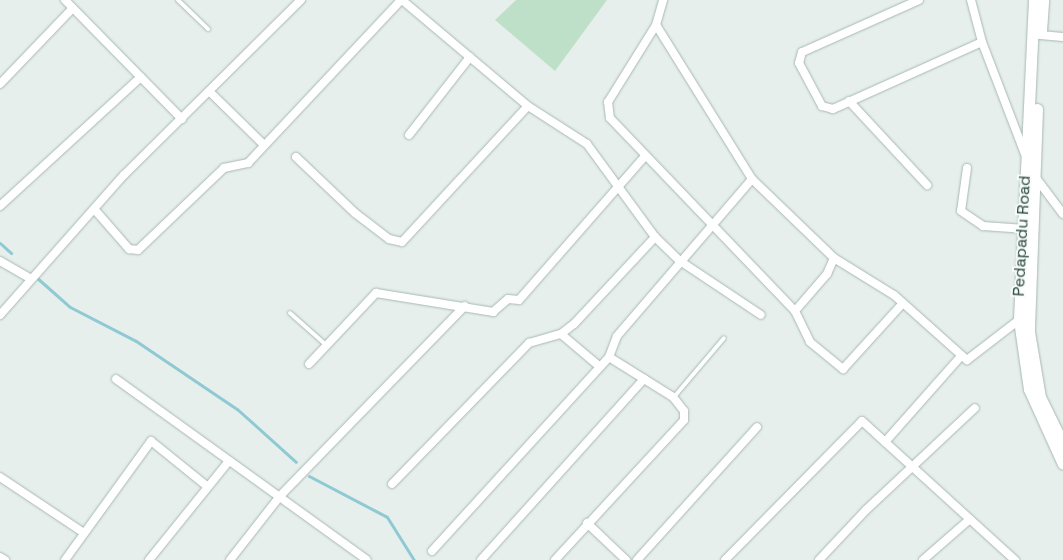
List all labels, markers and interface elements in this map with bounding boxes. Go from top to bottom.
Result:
street label: Pedapadu Road [1009,175,1035,297]

